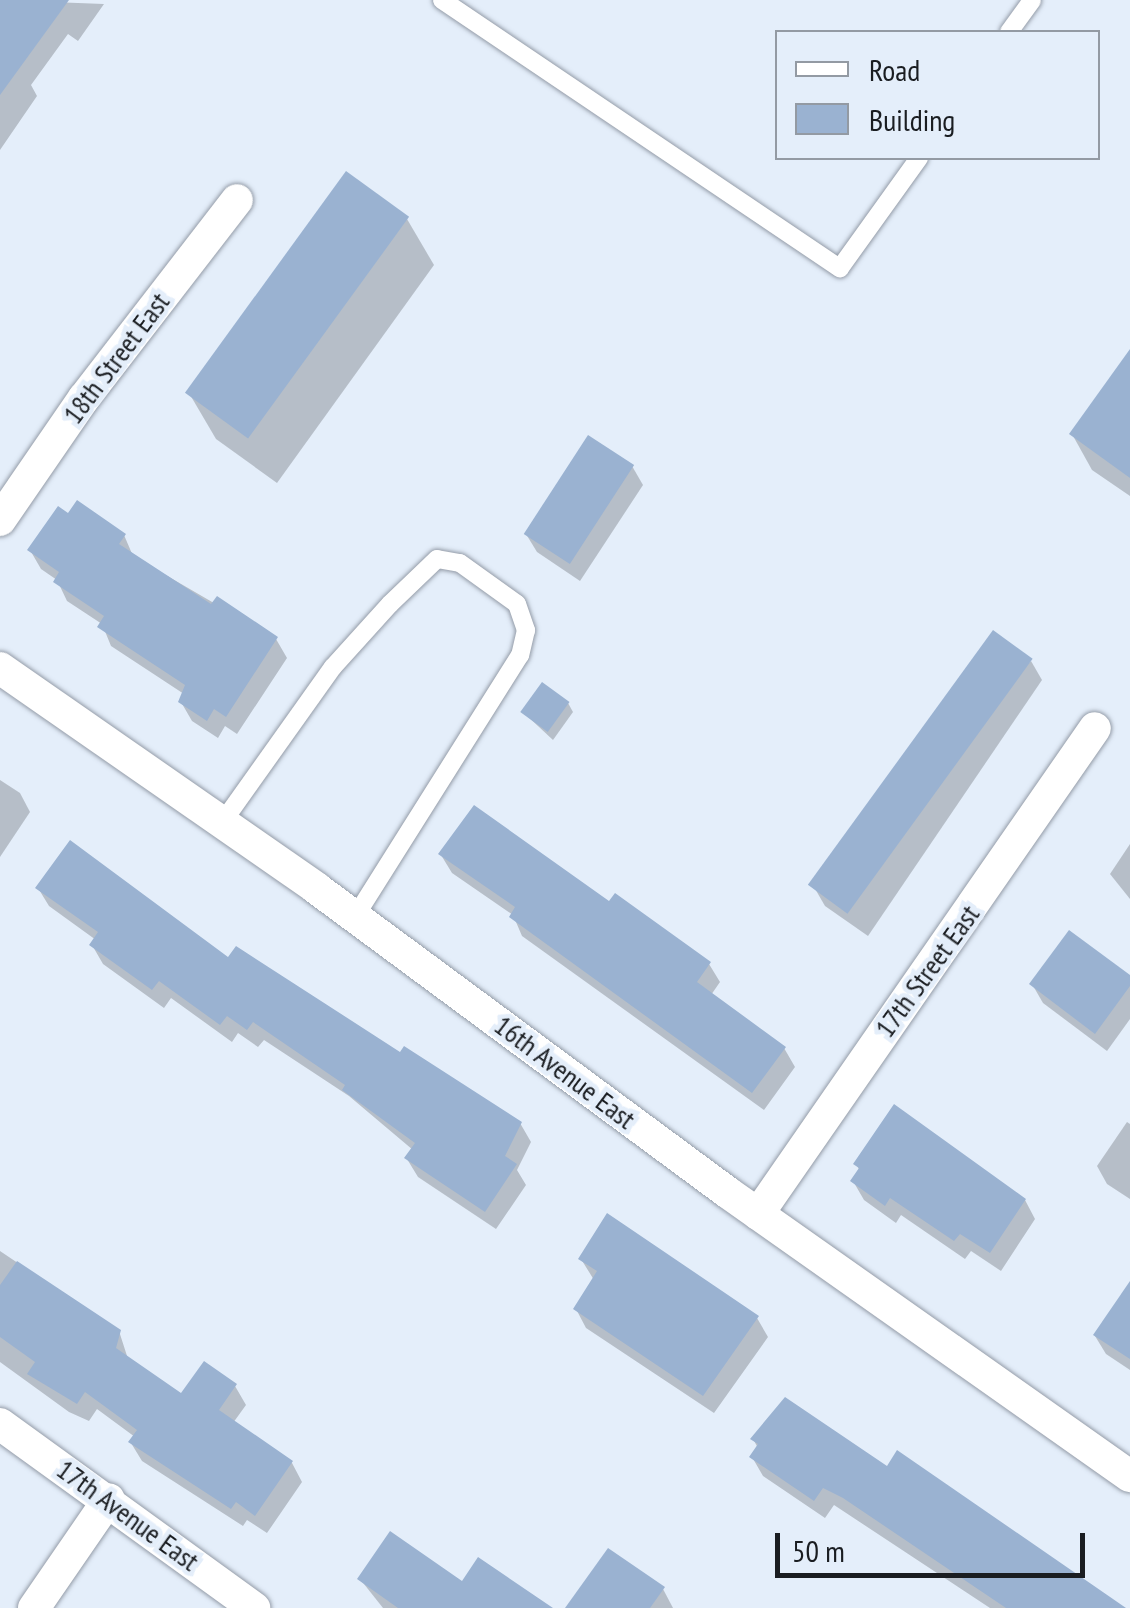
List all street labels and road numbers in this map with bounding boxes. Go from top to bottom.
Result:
street label: 18th Street East [56,286,176,430]
street label: 17th Street East [868,898,986,1044]
street label: 16th Avenue East [488,1008,642,1136]
street label: 17th Avenue East [50,1452,206,1578]

